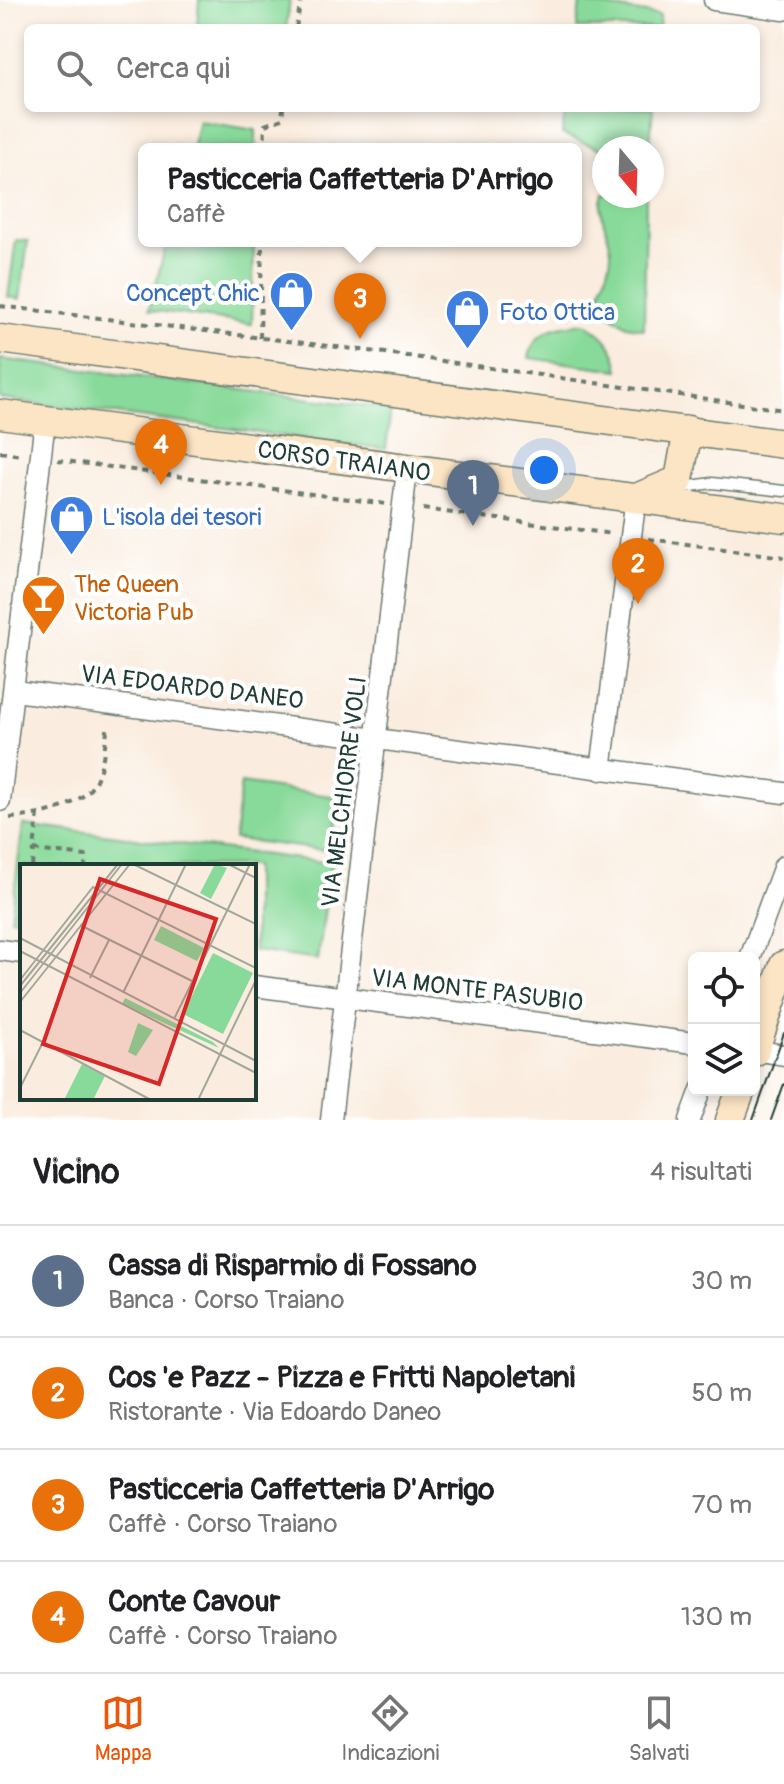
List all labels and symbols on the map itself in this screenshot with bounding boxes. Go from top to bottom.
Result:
north arrow [592,136,664,208]
shop icon: Concept Chic [267,269,315,332]
pin: 3 [334,273,386,339]
place label: Concept Chic [126,279,260,308]
shop icon: Foto Ottica [444,288,492,351]
place label: Foto Ottica [499,298,615,327]
pin: 4 [135,419,187,485]
street label: CORSO TRAIANO [256,435,432,488]
your location [524,450,564,490]
pin: 1 [447,460,499,526]
shop icon: L'isola dei tesori [47,493,95,556]
place label: L'isola dei tesori [102,503,262,532]
pin: 2 [612,538,664,604]
place label: The Queen Victoria Pub [74,570,194,627]
bar icon: The Queen Victoria Pub [19,574,67,637]
street label: VIA EDOARDO DANEO [79,659,305,716]
street label: VIA MELCHIORRE VOLI [316,675,373,909]
inset map [20,864,256,1100]
street label: VIA MONTE PASUBIO [369,963,585,1018]

